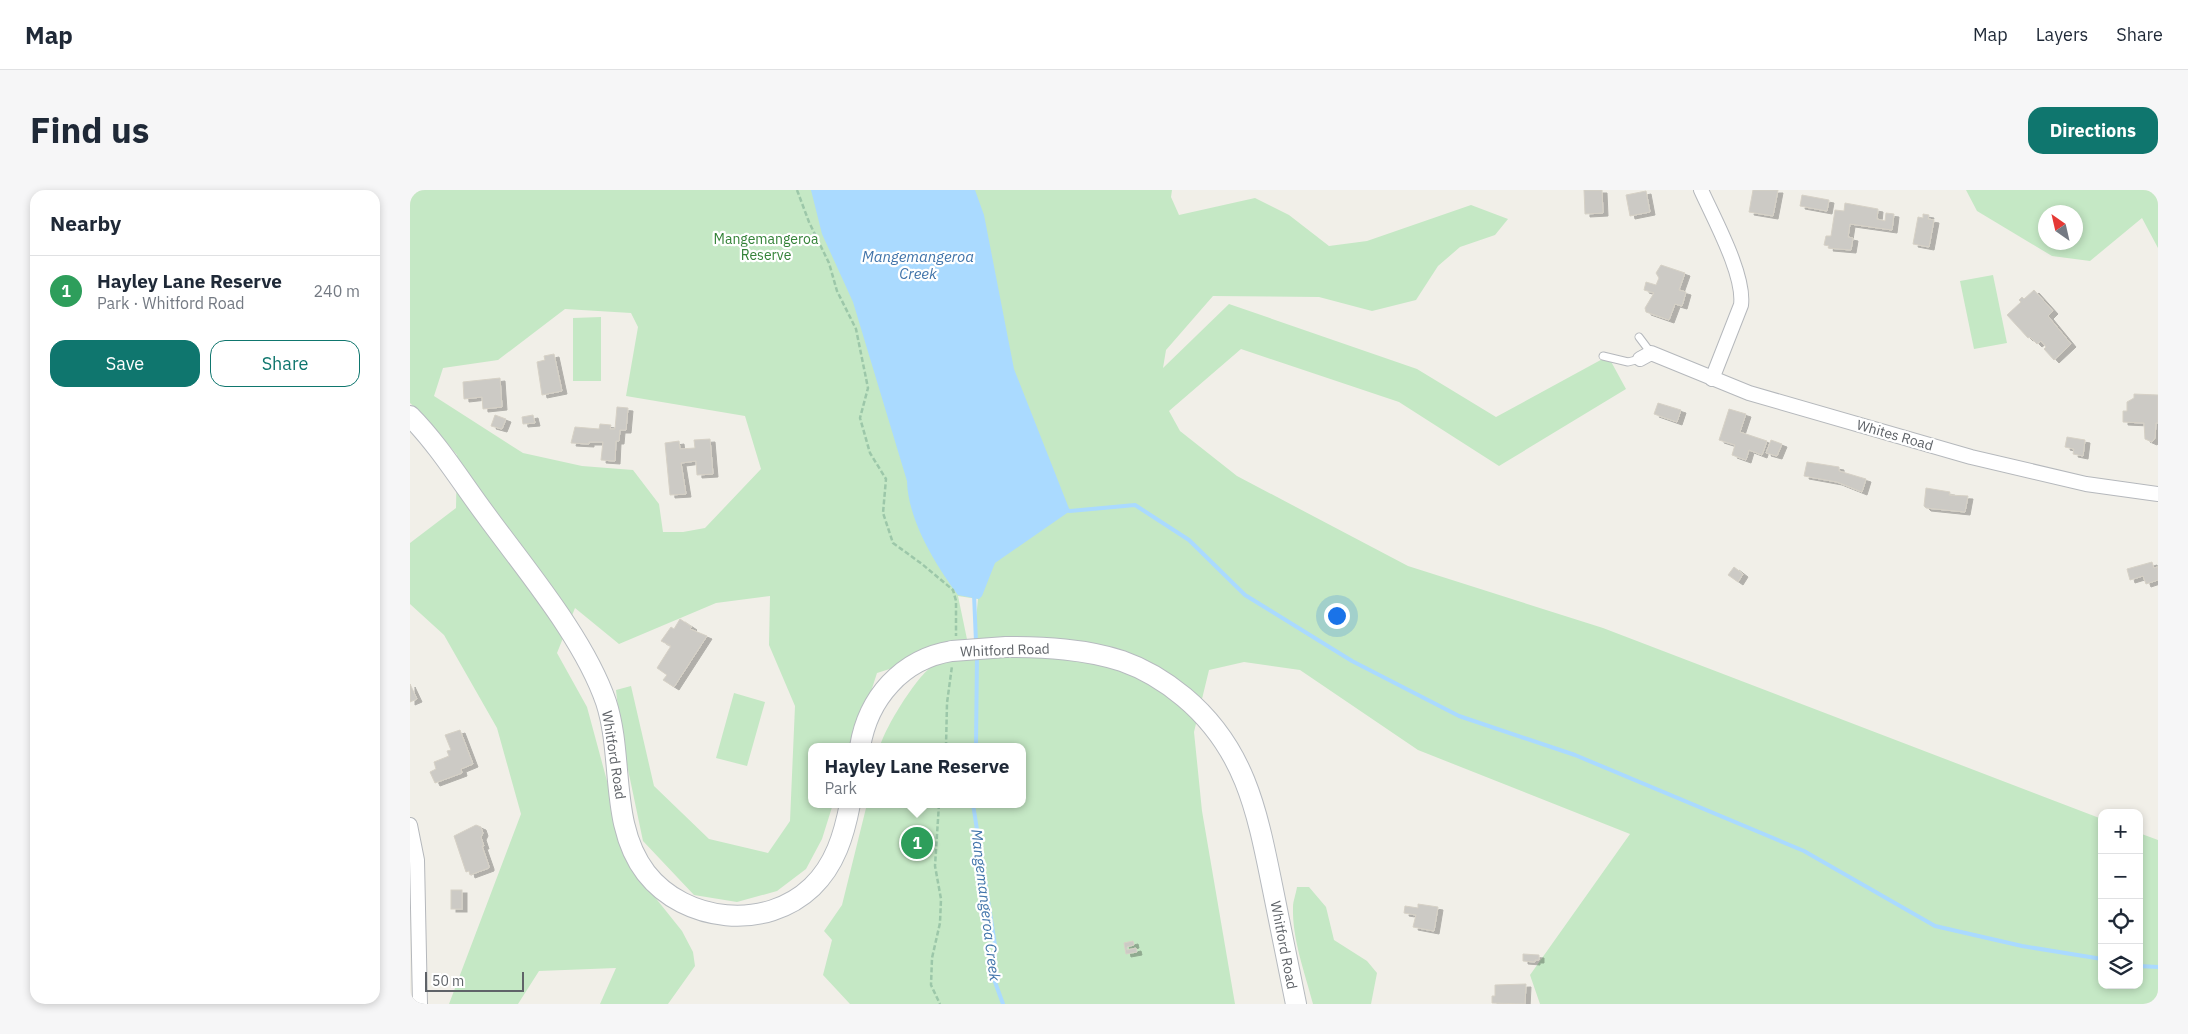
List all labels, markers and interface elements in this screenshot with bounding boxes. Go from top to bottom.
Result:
text: Map [25,19,73,51]
text: Map [1973,23,2008,46]
text: Layers [2036,23,2088,46]
text: Share [2116,23,2163,46]
text: Find us [30,107,149,153]
button: Directions [2028,107,2158,154]
north arrow [2038,205,2083,250]
text: Nearby [50,209,121,237]
park label: Mangemangeroa Reserve [714,230,819,264]
water label: Mangemangeroa Creek [862,247,974,283]
text: Hayley Lane Reserve [97,269,282,293]
text: 1 [61,281,71,301]
text: 240 m [313,281,360,301]
text: Park · Whitford Road [97,293,245,313]
button: Save [50,340,200,387]
button: Share [210,340,360,387]
street label: Whites Road [1855,415,1935,455]
your location [1324,603,1350,629]
street label: Whitford Road [960,639,1050,661]
street label: Whitford Road [598,709,630,801]
popup [808,743,1026,808]
text: Hayley Lane Reserve [825,754,1009,778]
text: Park [825,778,857,798]
map controls [2098,809,2143,989]
button: + [2098,809,2143,854]
pin: 1 [901,824,933,862]
water label: Mangemangeroa Creek [967,828,1005,982]
button: − [2098,854,2143,899]
street label: Whitford Road [1267,899,1301,991]
button: locate [2098,899,2143,944]
button: layers [2098,944,2143,989]
scale bar [425,969,524,992]
text: 50 m [432,972,464,990]

